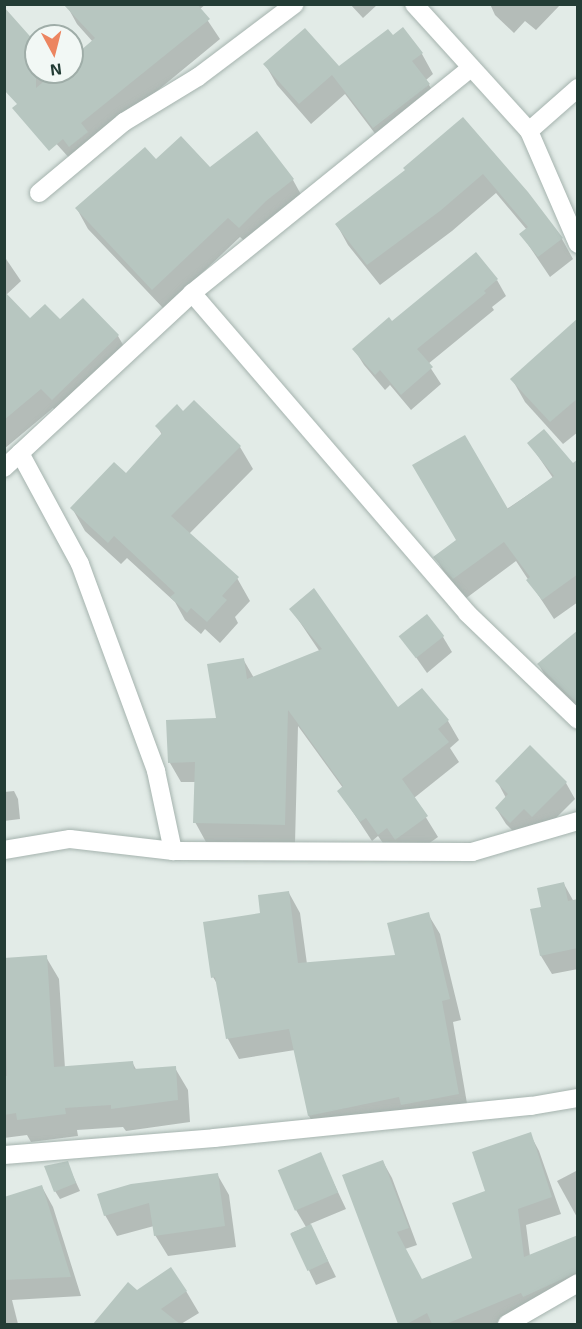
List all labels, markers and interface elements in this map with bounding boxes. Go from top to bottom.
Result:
north arrow [24,24,84,84]
text: N [49,60,63,81]

